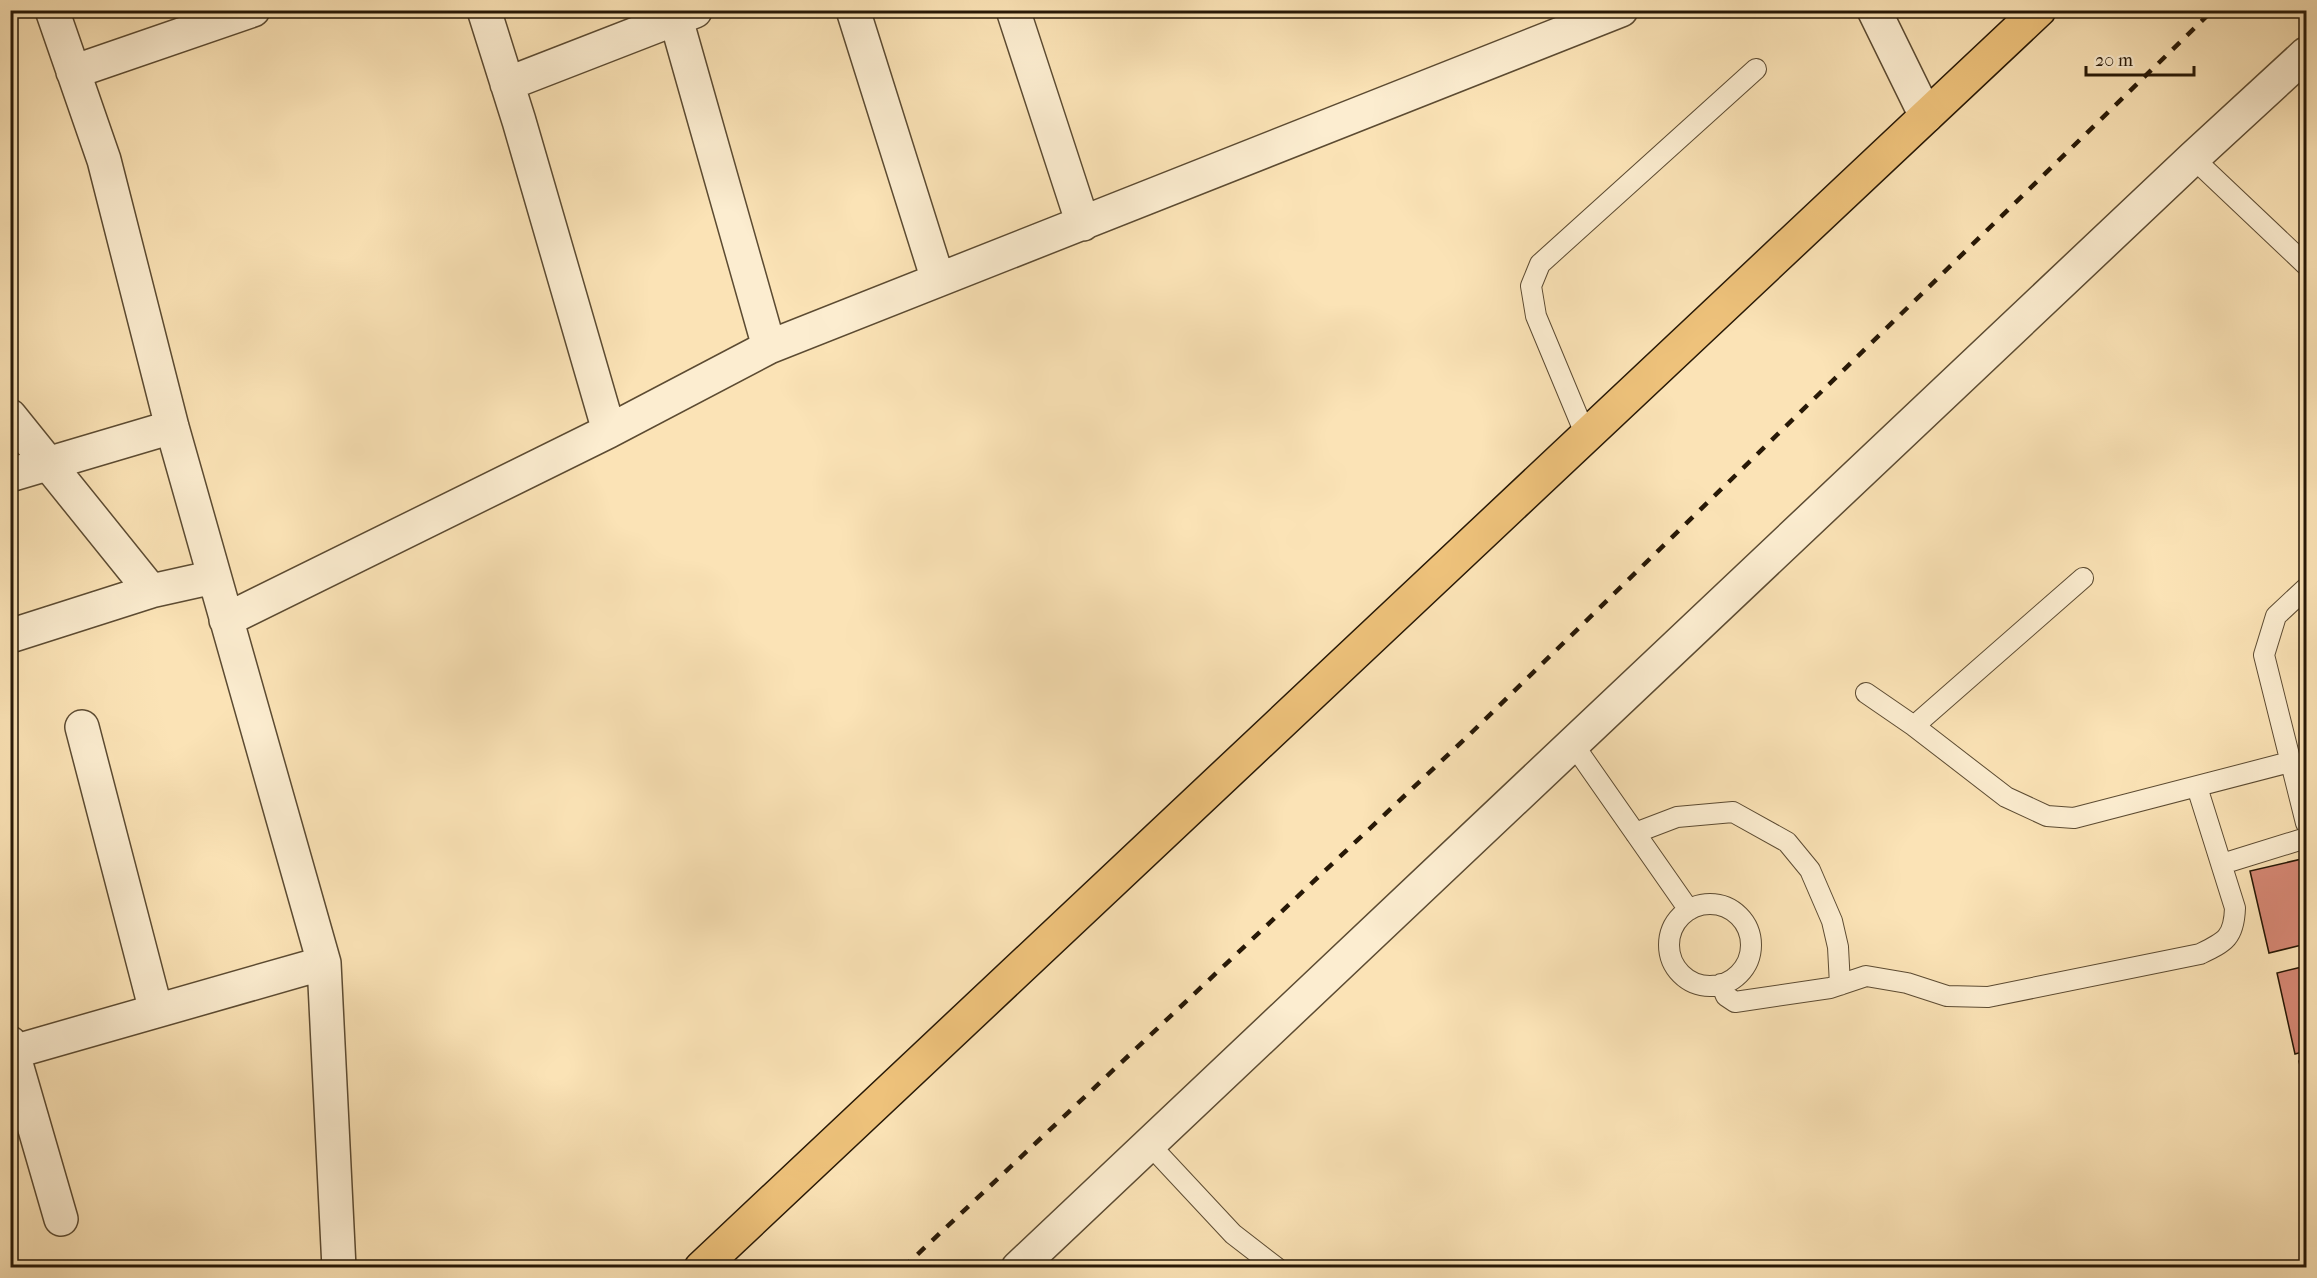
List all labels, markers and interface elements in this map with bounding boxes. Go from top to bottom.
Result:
scale bar [2086,39,2194,77]
text: 20 m [2095,50,2133,71]

